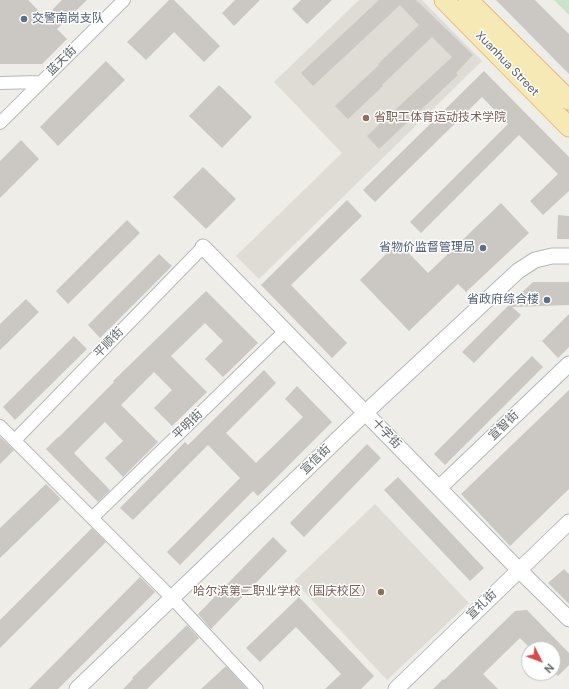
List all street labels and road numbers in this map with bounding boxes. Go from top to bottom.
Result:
street label: Xuanhua Street [472,29,542,99]
street label: 蓝天街 [44,43,80,79]
street label: 平顺街 [91,325,127,361]
street label: 平明街 [170,407,206,443]
street label: 宣智街 [486,408,522,444]
street label: 十字街 [368,416,404,452]
street label: 宣信街 [298,442,334,478]
street label: 宣礼街 [464,587,500,623]

